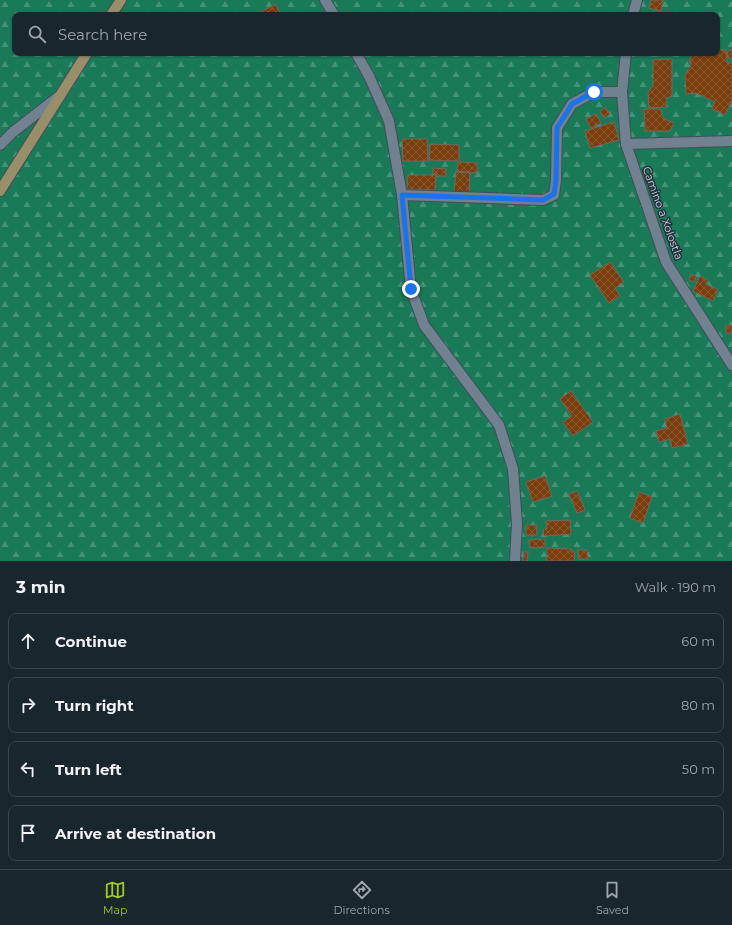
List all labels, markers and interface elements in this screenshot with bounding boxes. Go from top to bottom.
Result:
search box [12,12,720,56]
icon: search [26,23,48,45]
text: Search here [58,25,147,44]
route start [585,83,603,101]
street label: Camino a Xolostla [640,164,686,262]
route end [402,280,420,298]
text: 3 min [16,577,66,597]
text: Walk · 190 m [635,579,716,595]
icon: ahead [17,630,39,652]
text: Continue [55,632,127,651]
text: 60 m [681,633,715,649]
icon: right [17,694,39,716]
text: Turn right [55,696,134,715]
text: 80 m [681,697,715,713]
icon: left [17,758,39,780]
text: Turn left [55,760,122,779]
text: 50 m [682,761,715,777]
icon: arrive [17,822,39,844]
text: Arrive at destination [55,824,216,843]
tab: Map [103,879,127,917]
tab: Directions [334,879,390,917]
tab: Saved [596,879,629,917]

